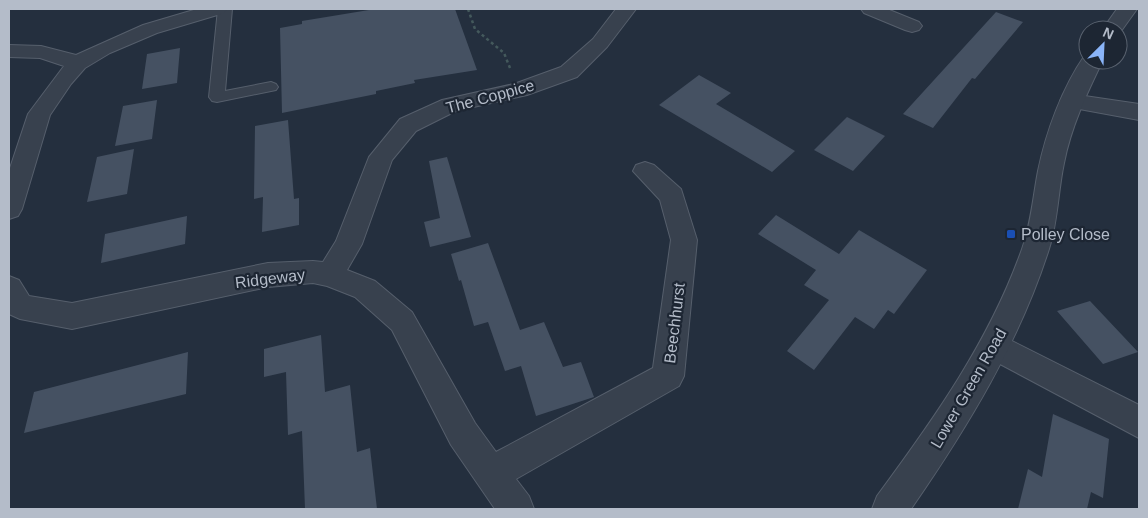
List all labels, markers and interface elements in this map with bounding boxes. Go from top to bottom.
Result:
north arrow [1078,20,1128,70]
text: N [1100,24,1116,42]
street label: The Coppice [444,77,536,116]
place label: Polley Close [1021,226,1110,243]
marker: Polley Close [1005,228,1017,240]
street label: Ridgeway [234,266,306,291]
street label: Beechhurst [661,281,688,364]
street label: Lower Green Road [927,325,1010,451]

